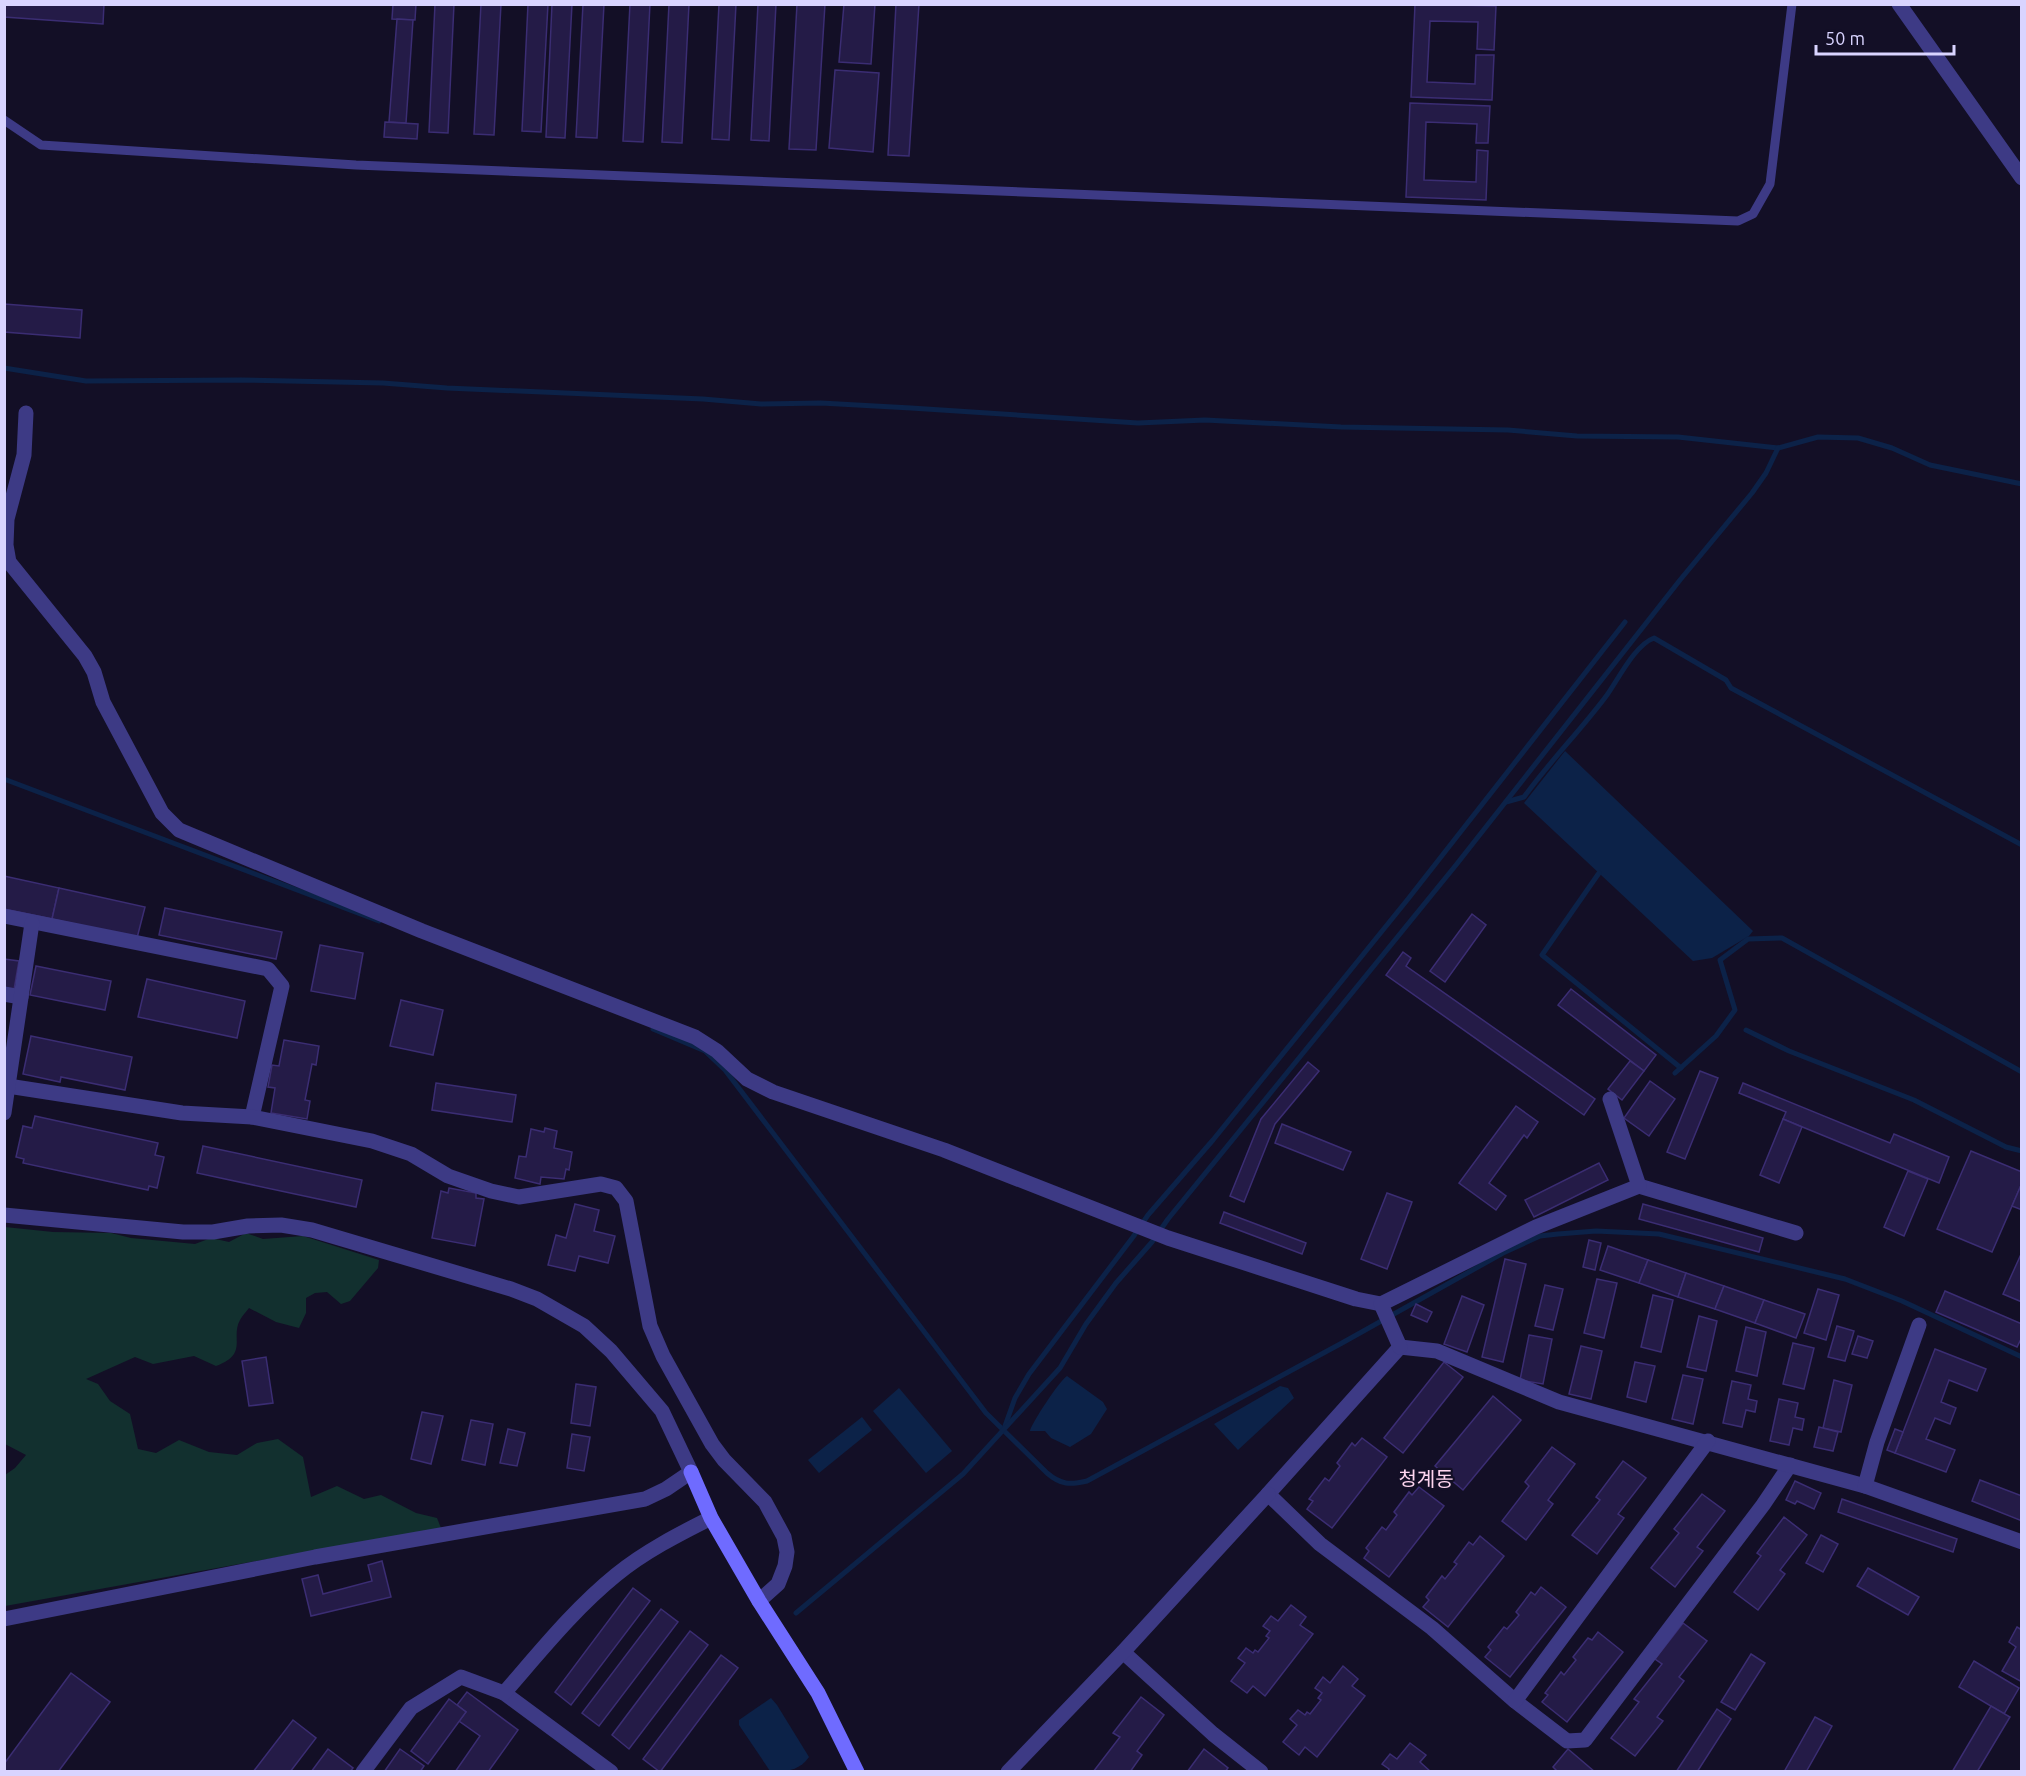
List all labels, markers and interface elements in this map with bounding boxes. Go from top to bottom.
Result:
scale bar [1816,18,1954,56]
text: 50 m [1825,28,1865,48]
district label: 청계동 [1398,1467,1454,1490]

